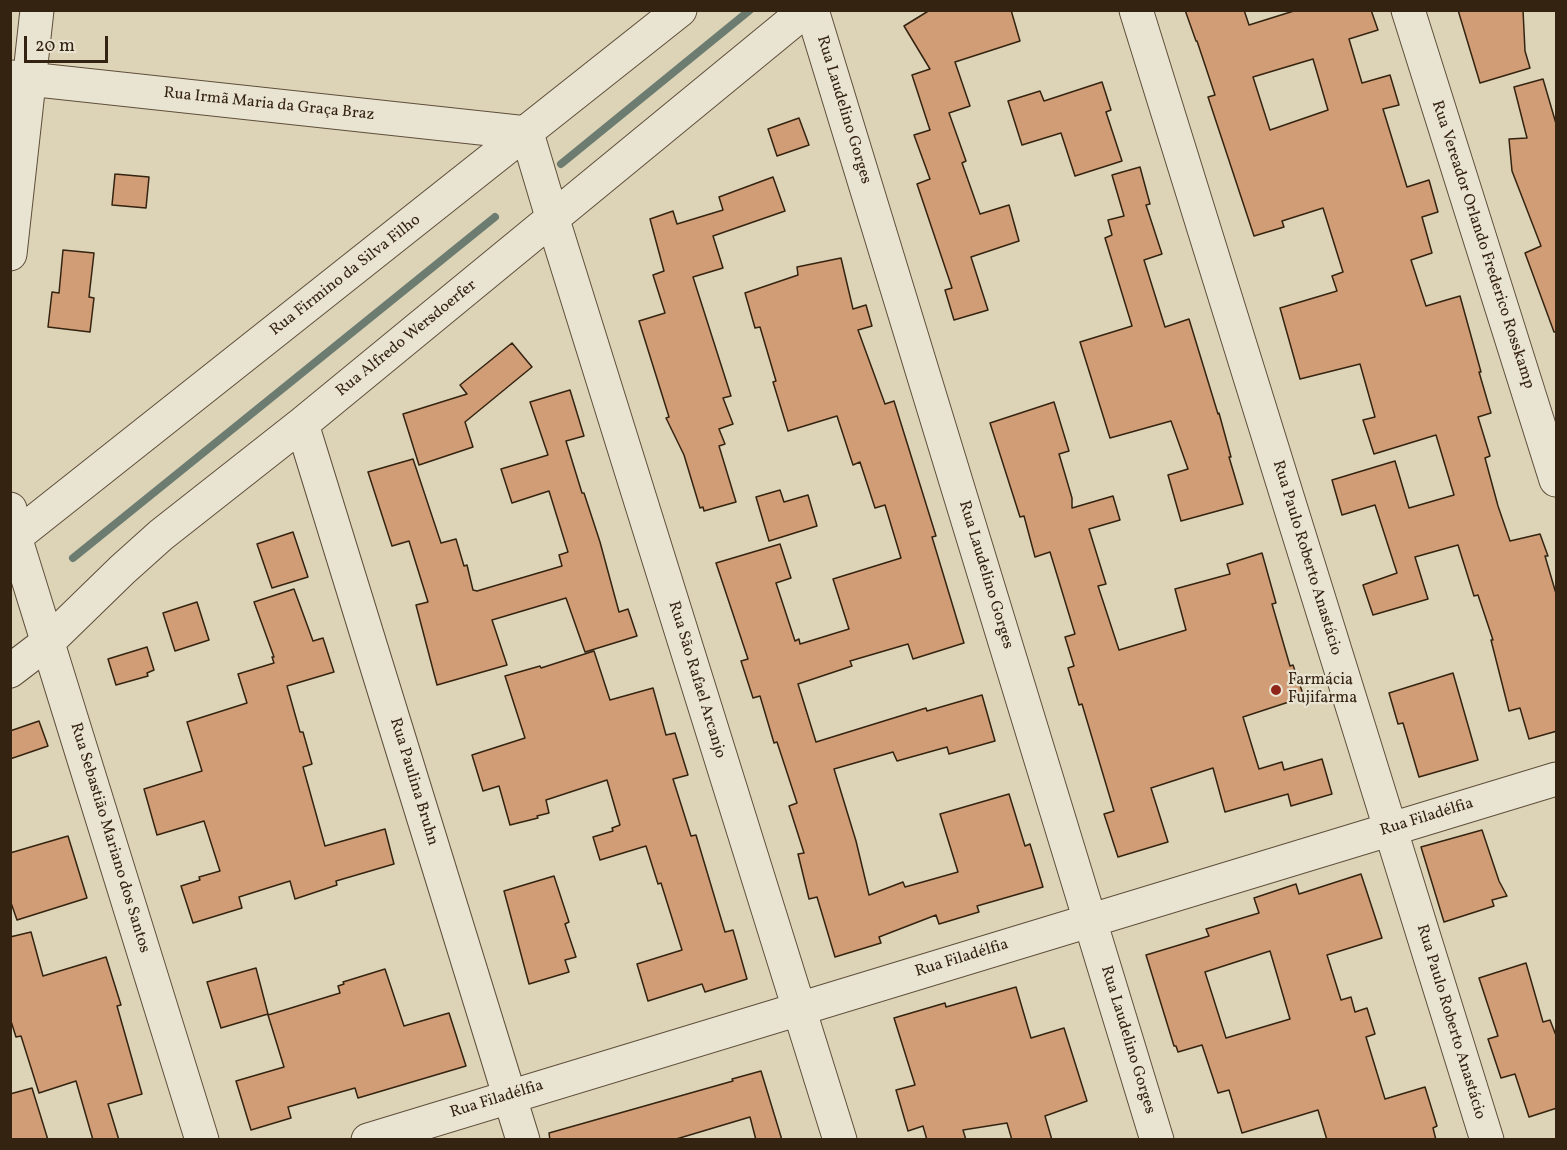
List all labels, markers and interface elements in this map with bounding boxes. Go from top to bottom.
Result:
scale bar [27,24,111,62]
text: 20 m [35,34,75,59]
street label: Rua Laudelino Gorges [811,34,875,186]
street label: Rua Irmã Maria da Graça Braz [163,84,375,126]
street label: Rua Vereador Orlando Frederico Rosskamp [1426,98,1538,392]
street label: Rua Firmino da Silva Filho [267,211,425,341]
street label: Rua Alfredo Wersdoerfer [333,276,481,402]
street label: Rua Paulo Roberto Anastácio [1267,458,1345,658]
street label: Rua Laudelino Gorges [953,499,1017,651]
street label: Rua São Rafael Arcanjo [663,599,729,761]
place label: Farmácia Fujifarma [1288,671,1357,709]
marker: Farmácia Fujifarma [1269,683,1283,697]
street label: Rua Paulina Bruhn [384,716,442,848]
street label: Rua Sebastião Mariano dos Santos [65,721,153,955]
street label: Rua Filadélfia [1378,795,1476,841]
street label: Rua Paulo Roberto Anastácio [1411,922,1489,1122]
street label: Rua Filadélfia [913,936,1011,982]
street label: Rua Laudelino Gorges [1095,964,1159,1116]
street label: Rua Filadélfia [448,1077,546,1123]

